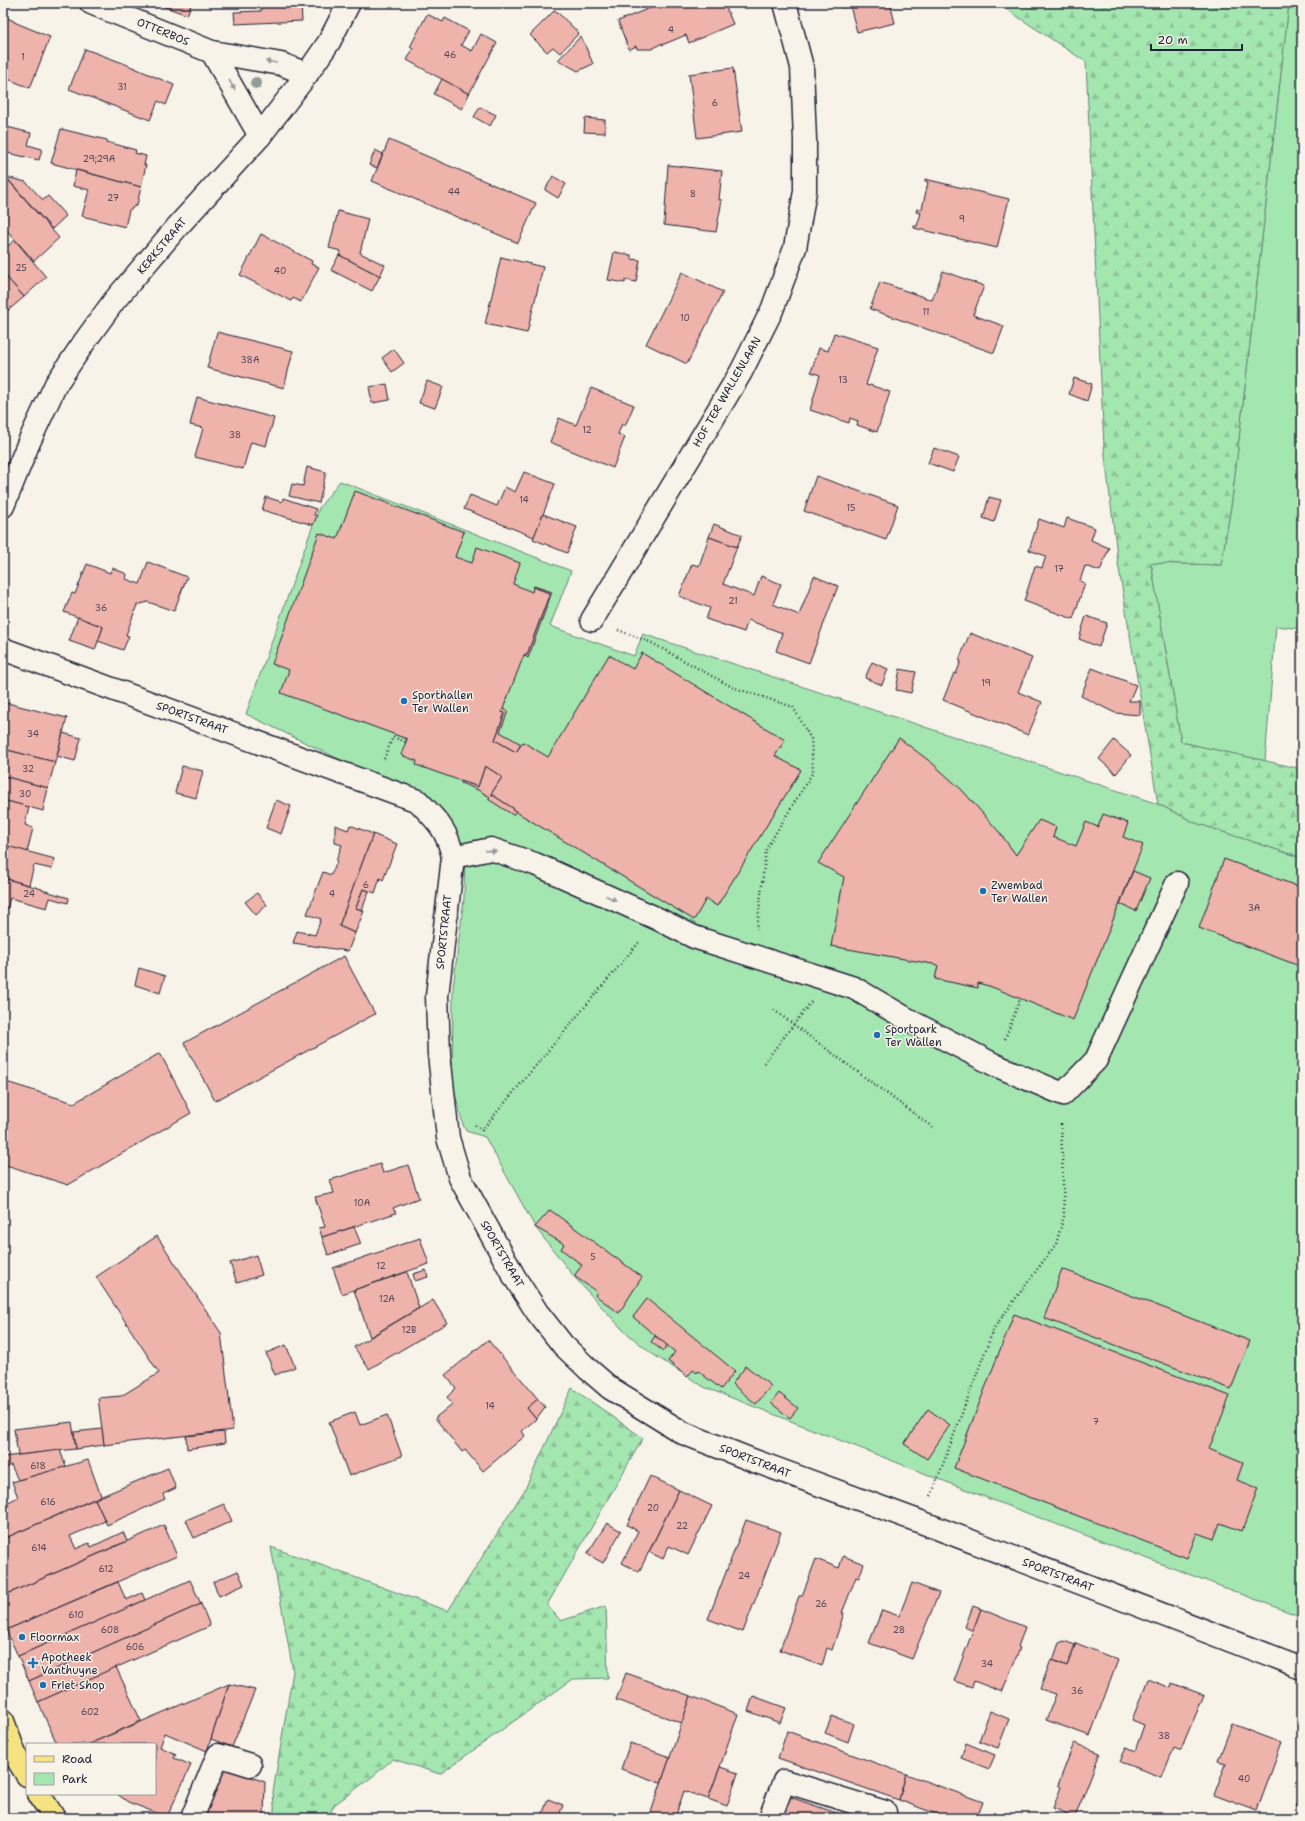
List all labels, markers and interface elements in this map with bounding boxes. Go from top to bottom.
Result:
street label: OTTERBOS [134,15,192,49]
house number: 4 [668,24,674,36]
scale bar [1151,26,1242,52]
text: 20 m [1157,32,1188,48]
house number: 46 [444,49,456,61]
house number: 1 [21,51,25,63]
one-way arrow [264,59,277,65]
one-way arrow [228,79,235,91]
house number: 31 [117,81,127,93]
house number: 6 [712,97,718,109]
house number: 29;29A [83,153,116,165]
house number: 44 [448,186,460,198]
house number: 8 [690,188,696,200]
house number: 27 [107,192,119,204]
house number: 9 [959,213,965,225]
street label: KERKSTRAAT [134,214,190,278]
house number: 25 [15,262,27,274]
house number: 40 [274,265,286,277]
house number: 11 [922,306,930,318]
house number: 10 [680,312,690,324]
street label: HOF TER WALLENLAAN [689,334,765,450]
house number: 38A [241,354,260,366]
house number: 13 [838,374,848,386]
house number: 12 [582,424,592,436]
house number: 38 [229,429,241,441]
house number: 14 [519,494,529,506]
house number: 15 [846,502,856,514]
house number: 17 [1054,563,1064,575]
house number: 21 [728,595,738,607]
house number: 36 [95,602,107,614]
house number: 19 [981,677,991,689]
place label: Sporthallen Ter Wallen [412,688,473,716]
marker: Sporthallen Ter Wallen [399,696,409,706]
street label: SPORTSTRAAT [154,698,230,738]
house number: 34 [27,728,39,740]
house number: 32 [22,763,34,775]
house number: 30 [19,788,31,800]
one-way arrow [485,847,497,854]
place label: Zwembad Ter Wallen [991,878,1048,906]
house number: 6 [363,879,369,891]
marker: Zwembad Ter Wallen [978,886,988,896]
house number: 24 [23,888,35,900]
house number: 4 [329,888,335,900]
street label: SPORTSTRAAT [433,894,455,970]
one-way arrow [606,895,617,901]
house number: 3A [1248,902,1261,914]
place label: Sportpark Ter Wallen [885,1022,942,1050]
marker: Sportpark Ter Wallen [872,1030,882,1040]
house number: 10A [354,1197,371,1209]
street label: SPORTSTRAAT [477,1218,527,1291]
house number: 5 [590,1251,596,1263]
house number: 12 [376,1260,386,1272]
house number: 12A [379,1293,395,1305]
house number: 12B [402,1324,416,1336]
house number: 14 [485,1400,495,1412]
house number: 7 [1093,1416,1099,1428]
street label: SPORTSTRAAT [717,1440,793,1482]
house number: 618 [30,1460,46,1472]
house number: 616 [40,1496,56,1508]
house number: 20 [647,1502,659,1514]
house number: 22 [676,1520,688,1532]
house number: 614 [31,1542,47,1554]
street label: SPORTSTRAAT [1020,1554,1096,1596]
house number: 612 [98,1563,114,1575]
house number: 24 [738,1570,750,1582]
house number: 26 [815,1598,827,1610]
house number: 610 [68,1609,84,1621]
house number: 608 [101,1624,119,1636]
house number: 28 [893,1624,905,1636]
place label: Floormax [30,1630,80,1645]
marker: Floormax [17,1632,27,1642]
house number: 606 [126,1641,144,1653]
place label: Apotheek Vanthuyne [41,1650,98,1678]
marker: Apotheek Vanthuyne [28,1658,38,1668]
house number: 34 [981,1658,993,1670]
place label: Friet Shop [51,1678,105,1693]
marker: Friet Shop [38,1680,48,1690]
house number: 36 [1071,1685,1083,1697]
house number: 602 [81,1706,99,1718]
house number: 38 [1158,1730,1170,1742]
legend [26,1743,156,1795]
text: Road [62,1751,93,1767]
text: Park [62,1771,88,1787]
house number: 40 [1238,1773,1250,1785]

